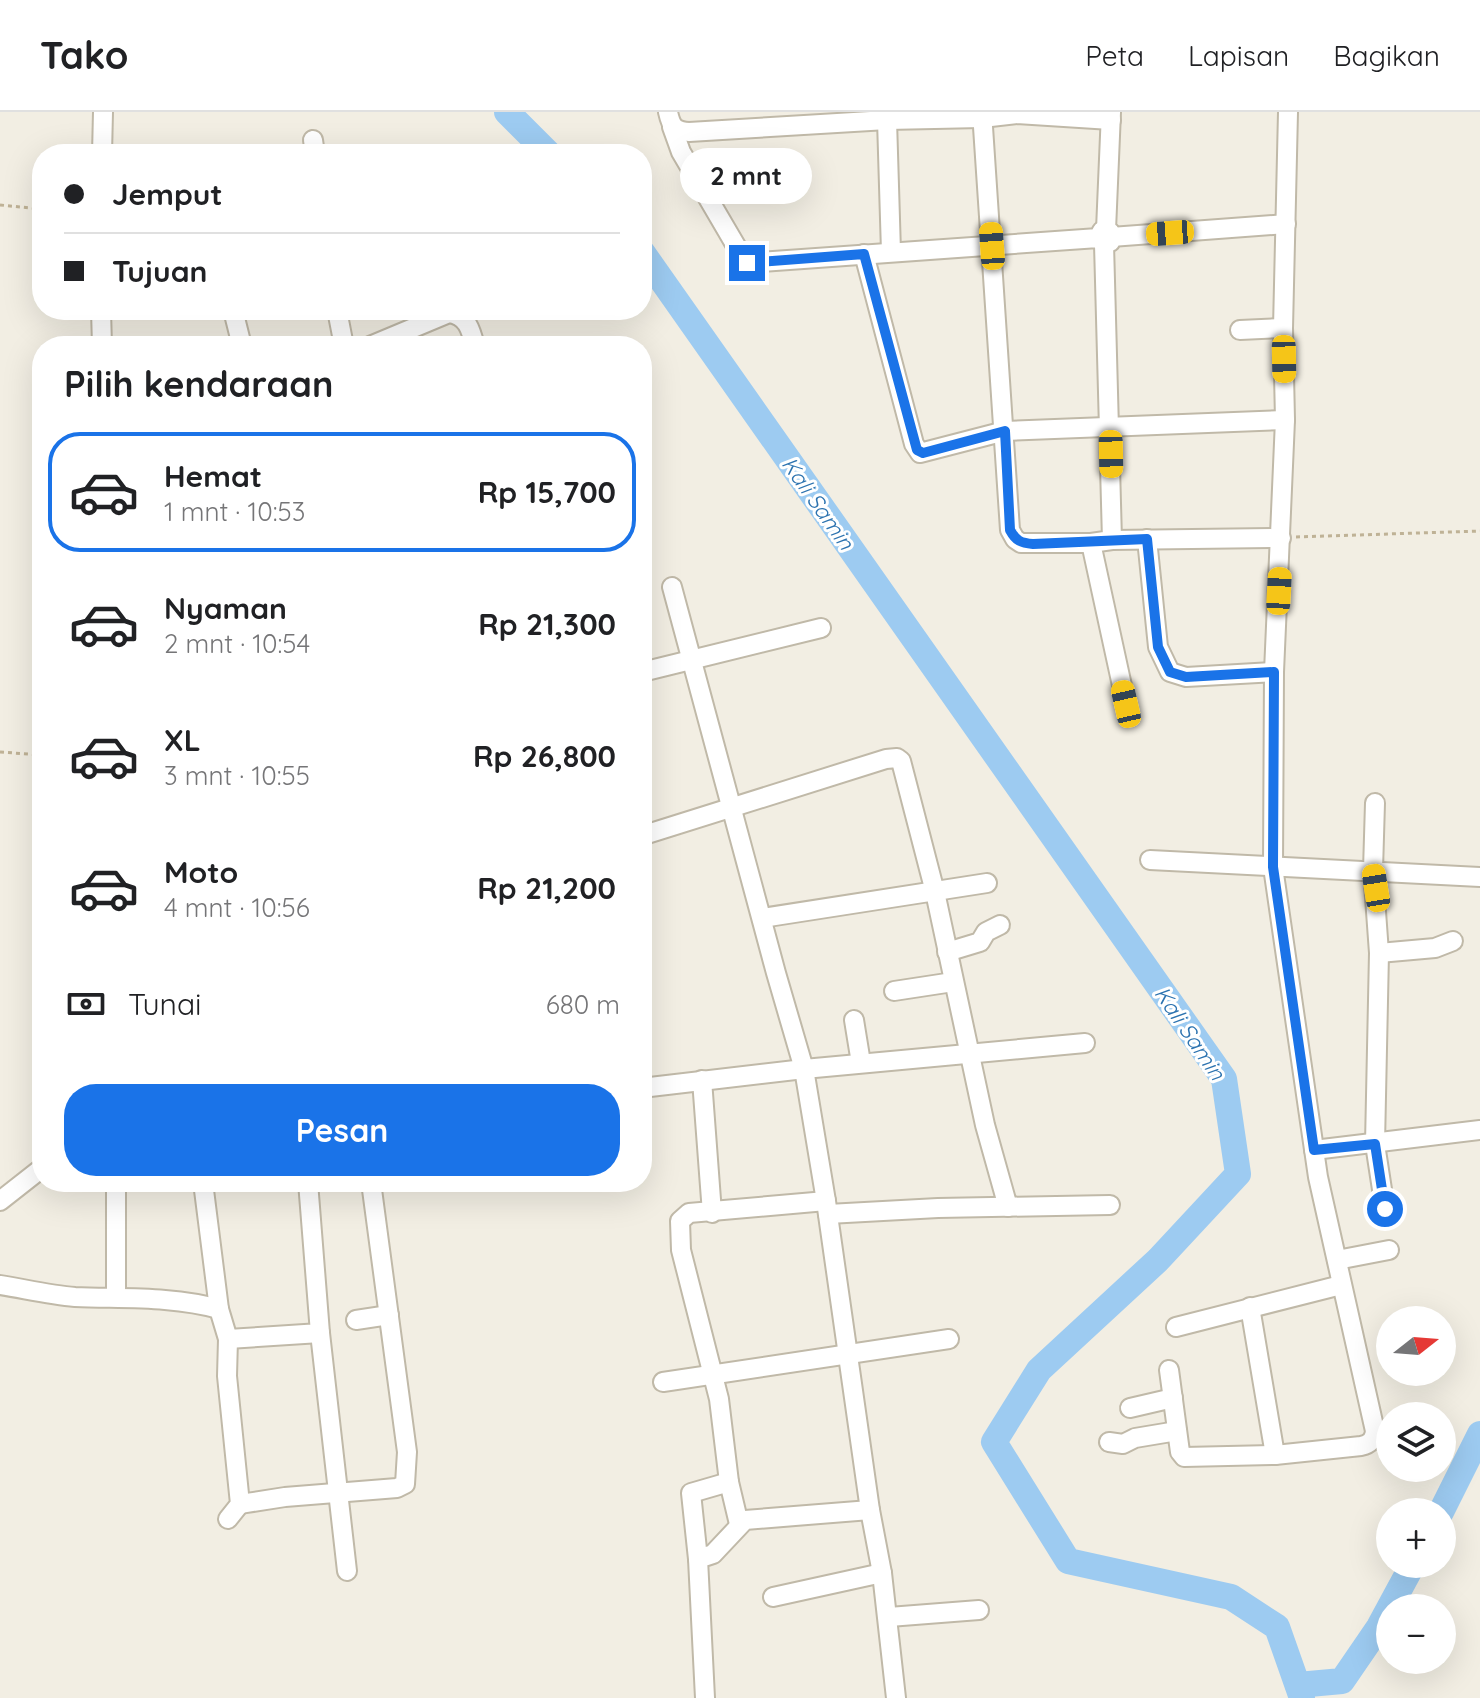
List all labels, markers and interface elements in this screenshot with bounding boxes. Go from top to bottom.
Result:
text: Tako [40,31,128,79]
text: Peta [1085,38,1144,73]
text: Lapisan [1188,38,1289,73]
text: Bagikan [1333,38,1440,73]
callout: 2 mnt [681,147,813,203]
text: 2 mnt [710,159,782,192]
text: Jemput [112,175,223,213]
car [1145,219,1195,247]
car [978,221,1006,271]
route end [729,245,765,281]
text: Tujuan [112,252,207,290]
car [1272,335,1296,383]
text: Pilih kendaraan [64,361,333,406]
car [1099,430,1123,478]
water label: Kali Samin [776,451,861,556]
icon: car [68,456,140,528]
text: Hemat [164,457,262,495]
text: Rp 15,700 [478,473,616,511]
text: 1 mnt · 10:53 [164,495,305,528]
car [1266,566,1292,616]
icon: car [68,588,140,660]
text: Nyaman [164,589,287,627]
text: Rp 21,300 [478,605,616,643]
text: 2 mnt · 10:54 [164,627,310,660]
car [1109,678,1143,730]
icon: car [68,720,140,792]
text: XL [164,721,201,759]
text: Rp 26,800 [473,737,616,775]
text: 3 mnt · 10:55 [164,759,310,792]
icon: car [68,852,140,924]
text: Moto [164,853,238,891]
car [1360,862,1392,914]
text: Rp 21,200 [477,869,616,907]
text: 4 mnt · 10:56 [164,891,310,924]
water label: Kali Samin [1148,981,1232,1086]
icon: cash [64,982,108,1026]
text: Tunai [128,985,202,1023]
text: 680 m [546,988,620,1021]
button: Pesan [64,1084,620,1176]
route start [1367,1191,1403,1227]
north arrow [1376,1306,1456,1386]
map controls [1376,1306,1456,1674]
button: layers [1376,1402,1456,1482]
button: + [1376,1498,1456,1578]
button: − [1376,1594,1456,1674]

